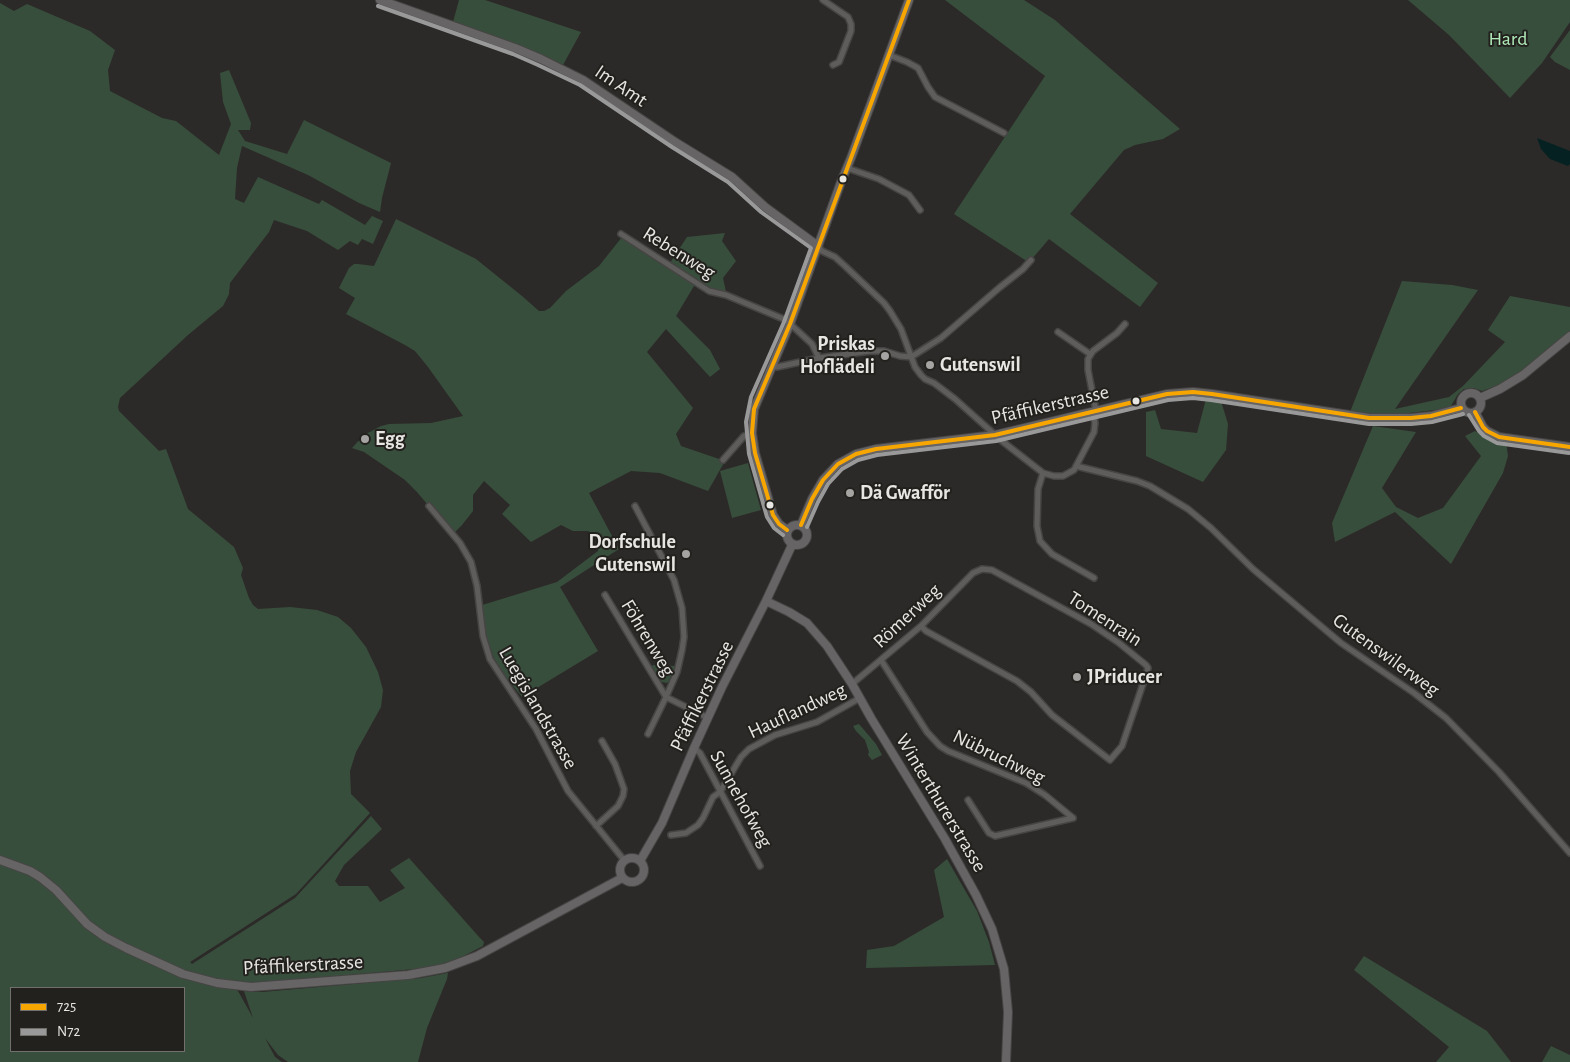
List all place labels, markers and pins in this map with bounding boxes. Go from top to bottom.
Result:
unlabelled marker [838,174,848,184]
place label: Priskas Hoflädeli [800,332,875,379]
marker: Priskas Hoflädeli [879,350,891,362]
place label: Gutenswil [940,353,1021,377]
marker: Gutenswil [924,359,936,371]
unlabelled marker [1131,396,1141,406]
place label: Egg [375,427,405,451]
marker: Egg [359,433,371,445]
place label: Dä Gwafför [860,481,950,505]
marker: Dä Gwafför [844,487,856,499]
unlabelled marker [765,500,775,510]
place label: Dorfschule Gutenswil [589,530,676,577]
marker: Dorfschule Gutenswil [680,548,692,560]
place label: JPriducer [1087,665,1162,689]
marker: JPriducer [1071,671,1083,683]

